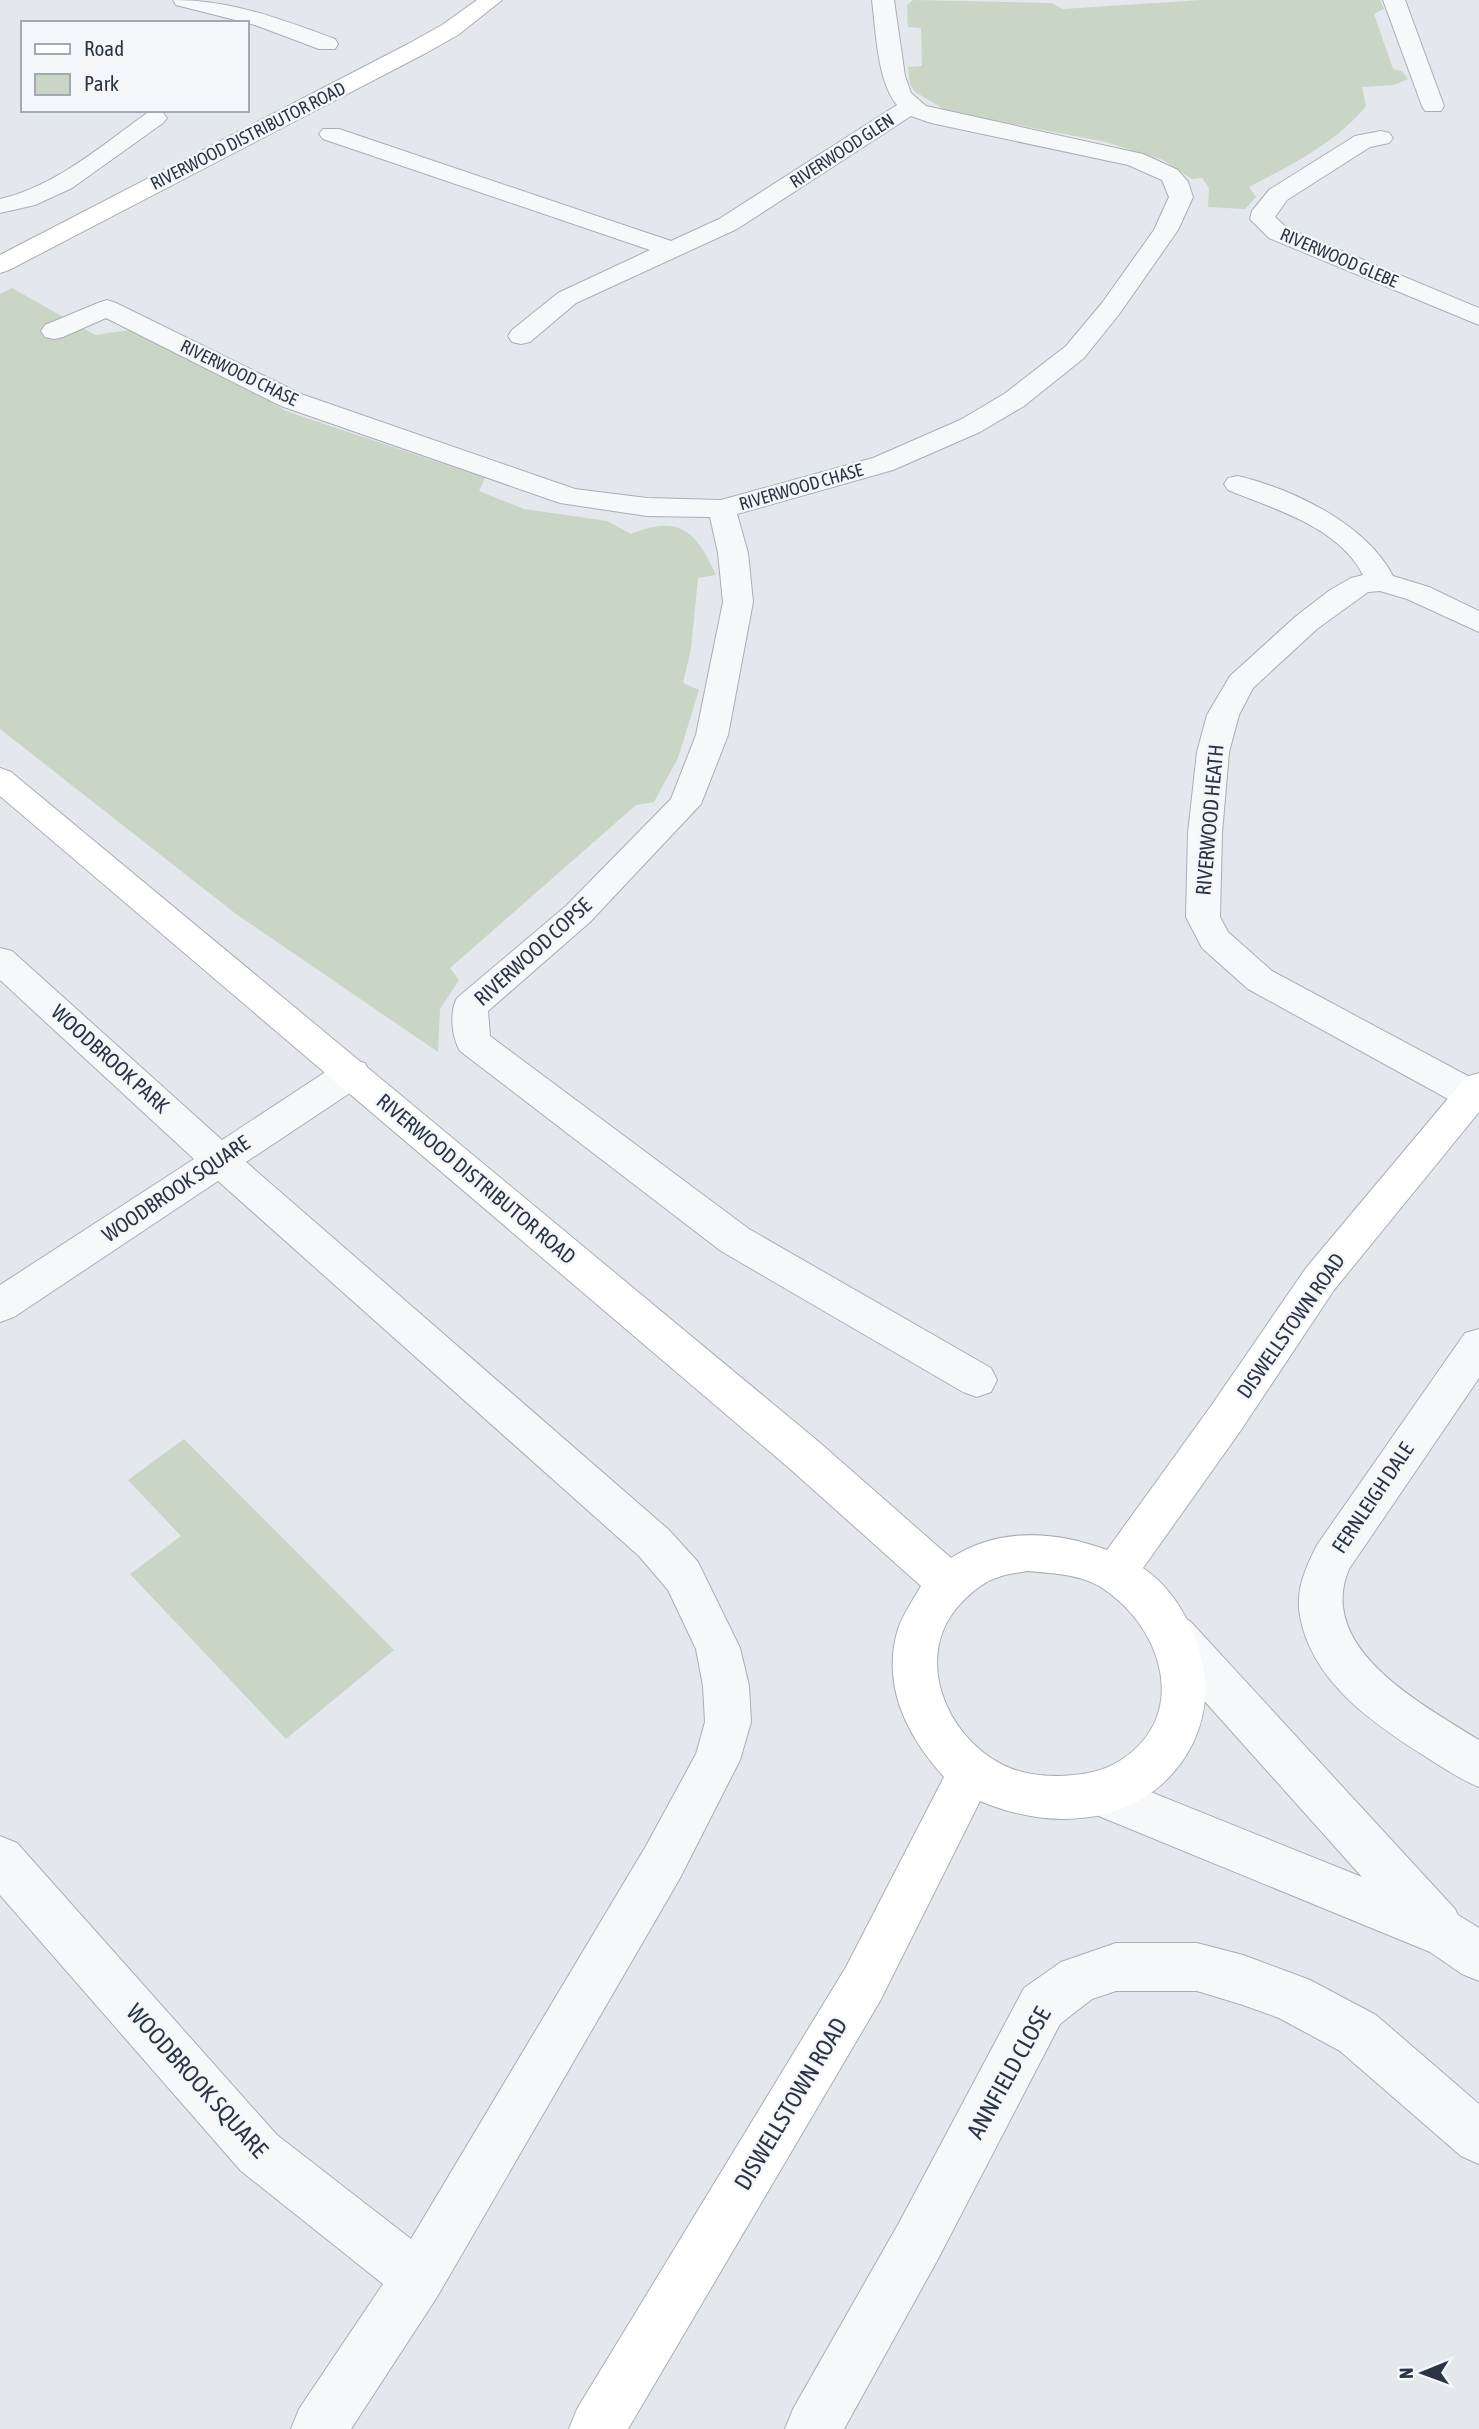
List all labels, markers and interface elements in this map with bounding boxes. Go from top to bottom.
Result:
legend [21,21,248,112]
text: Road [84,36,124,60]
text: Park [84,71,119,95]
street label: RIVERWOOD DISTRIBUTOR ROAD [147,77,349,194]
street label: RIVERWOOD GLEN [786,109,898,192]
street label: RIVERWOOD GLEBE [1277,223,1401,292]
street label: RIVERWOOD CHASE [177,335,302,410]
street label: RIVERWOOD CHASE [736,459,866,514]
street label: RIVERWOOD HEATH [1190,743,1228,896]
street label: RIVERWOOD COPSE [469,892,596,1010]
street label: WOODBROOK PARK [47,999,175,1118]
street label: RIVERWOOD DISTRIBUTOR ROAD [372,1088,581,1268]
street label: WOODBROOK SQUARE [97,1130,254,1246]
street label: DISWELLSTOWN ROAD [1231,1248,1349,1402]
street label: FERNLEIGH DALE [1326,1438,1418,1557]
street label: WOODBROOK SQUARE [121,1998,273,2163]
street label: ANNFIELD CLOSE [961,2002,1056,2143]
street label: DISWELLSTOWN ROAD [729,2013,853,2195]
north arrow [1388,2338,1458,2408]
text: N [1395,2367,1417,2379]

